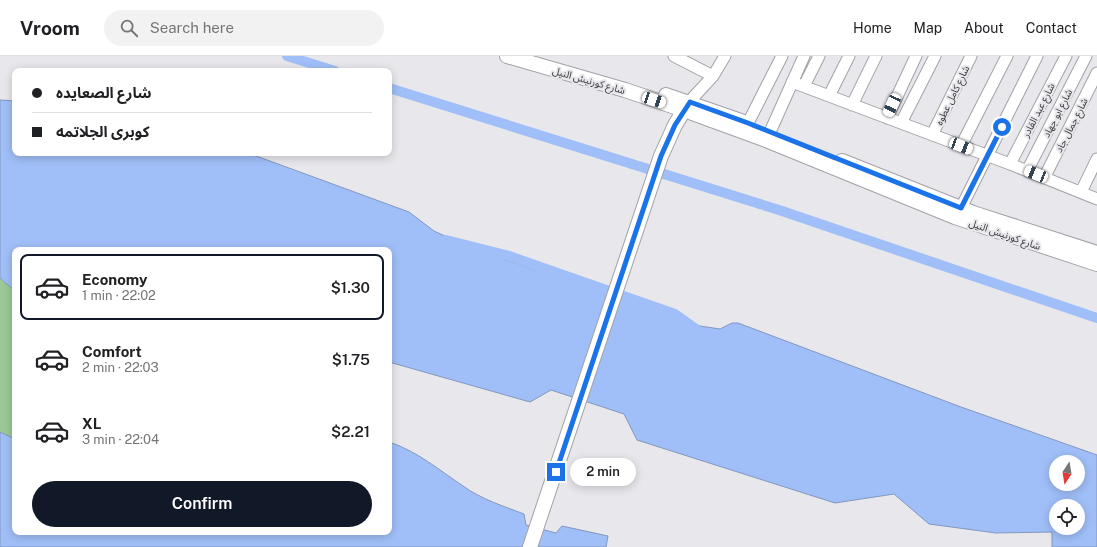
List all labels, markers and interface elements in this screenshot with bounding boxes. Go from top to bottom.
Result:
search box [104,10,384,46]
text: Vroom [20,17,80,39]
icon: search [118,17,140,39]
text: Search here [150,19,234,36]
text: Home [853,20,892,36]
text: Map [914,20,942,36]
text: About [964,20,1004,36]
text: Contact [1026,20,1077,36]
street label: شارع كامل عطوه [932,63,973,128]
street label: شارع كورنيش النيل [551,64,627,98]
street label: شارع عبد القادر [1019,81,1059,141]
text: شارع الصعايده [56,84,152,101]
street label: شارع ابو جهاد [1040,87,1076,140]
car [641,91,667,109]
car [881,92,903,118]
street label: شارع جمال جاد [1052,96,1092,155]
route start [993,118,1011,136]
text: كوبرى الجلاتمه [56,123,150,140]
car [948,136,974,156]
car [1023,164,1049,184]
street label: شارع كورنيش النيل [967,216,1043,254]
icon: car [34,269,70,305]
text: Economy [82,271,147,288]
text: $1.30 [331,279,370,296]
text: 1 min · 22:02 [82,288,156,303]
icon: car [34,341,70,377]
text: Comfort [82,343,142,360]
text: $1.75 [332,351,370,368]
text: 2 min · 22:03 [82,360,159,375]
icon: car [34,413,70,449]
text: XL [82,415,101,432]
text: $2.21 [331,423,370,440]
text: 3 min · 22:04 [82,432,159,447]
north arrow [1049,455,1085,491]
map controls [1049,455,1085,535]
callout: 2 min [570,458,636,486]
route end [547,463,565,481]
text: 2 min [586,464,620,479]
button: Confirm [32,481,372,527]
button: locate [1049,499,1085,535]

